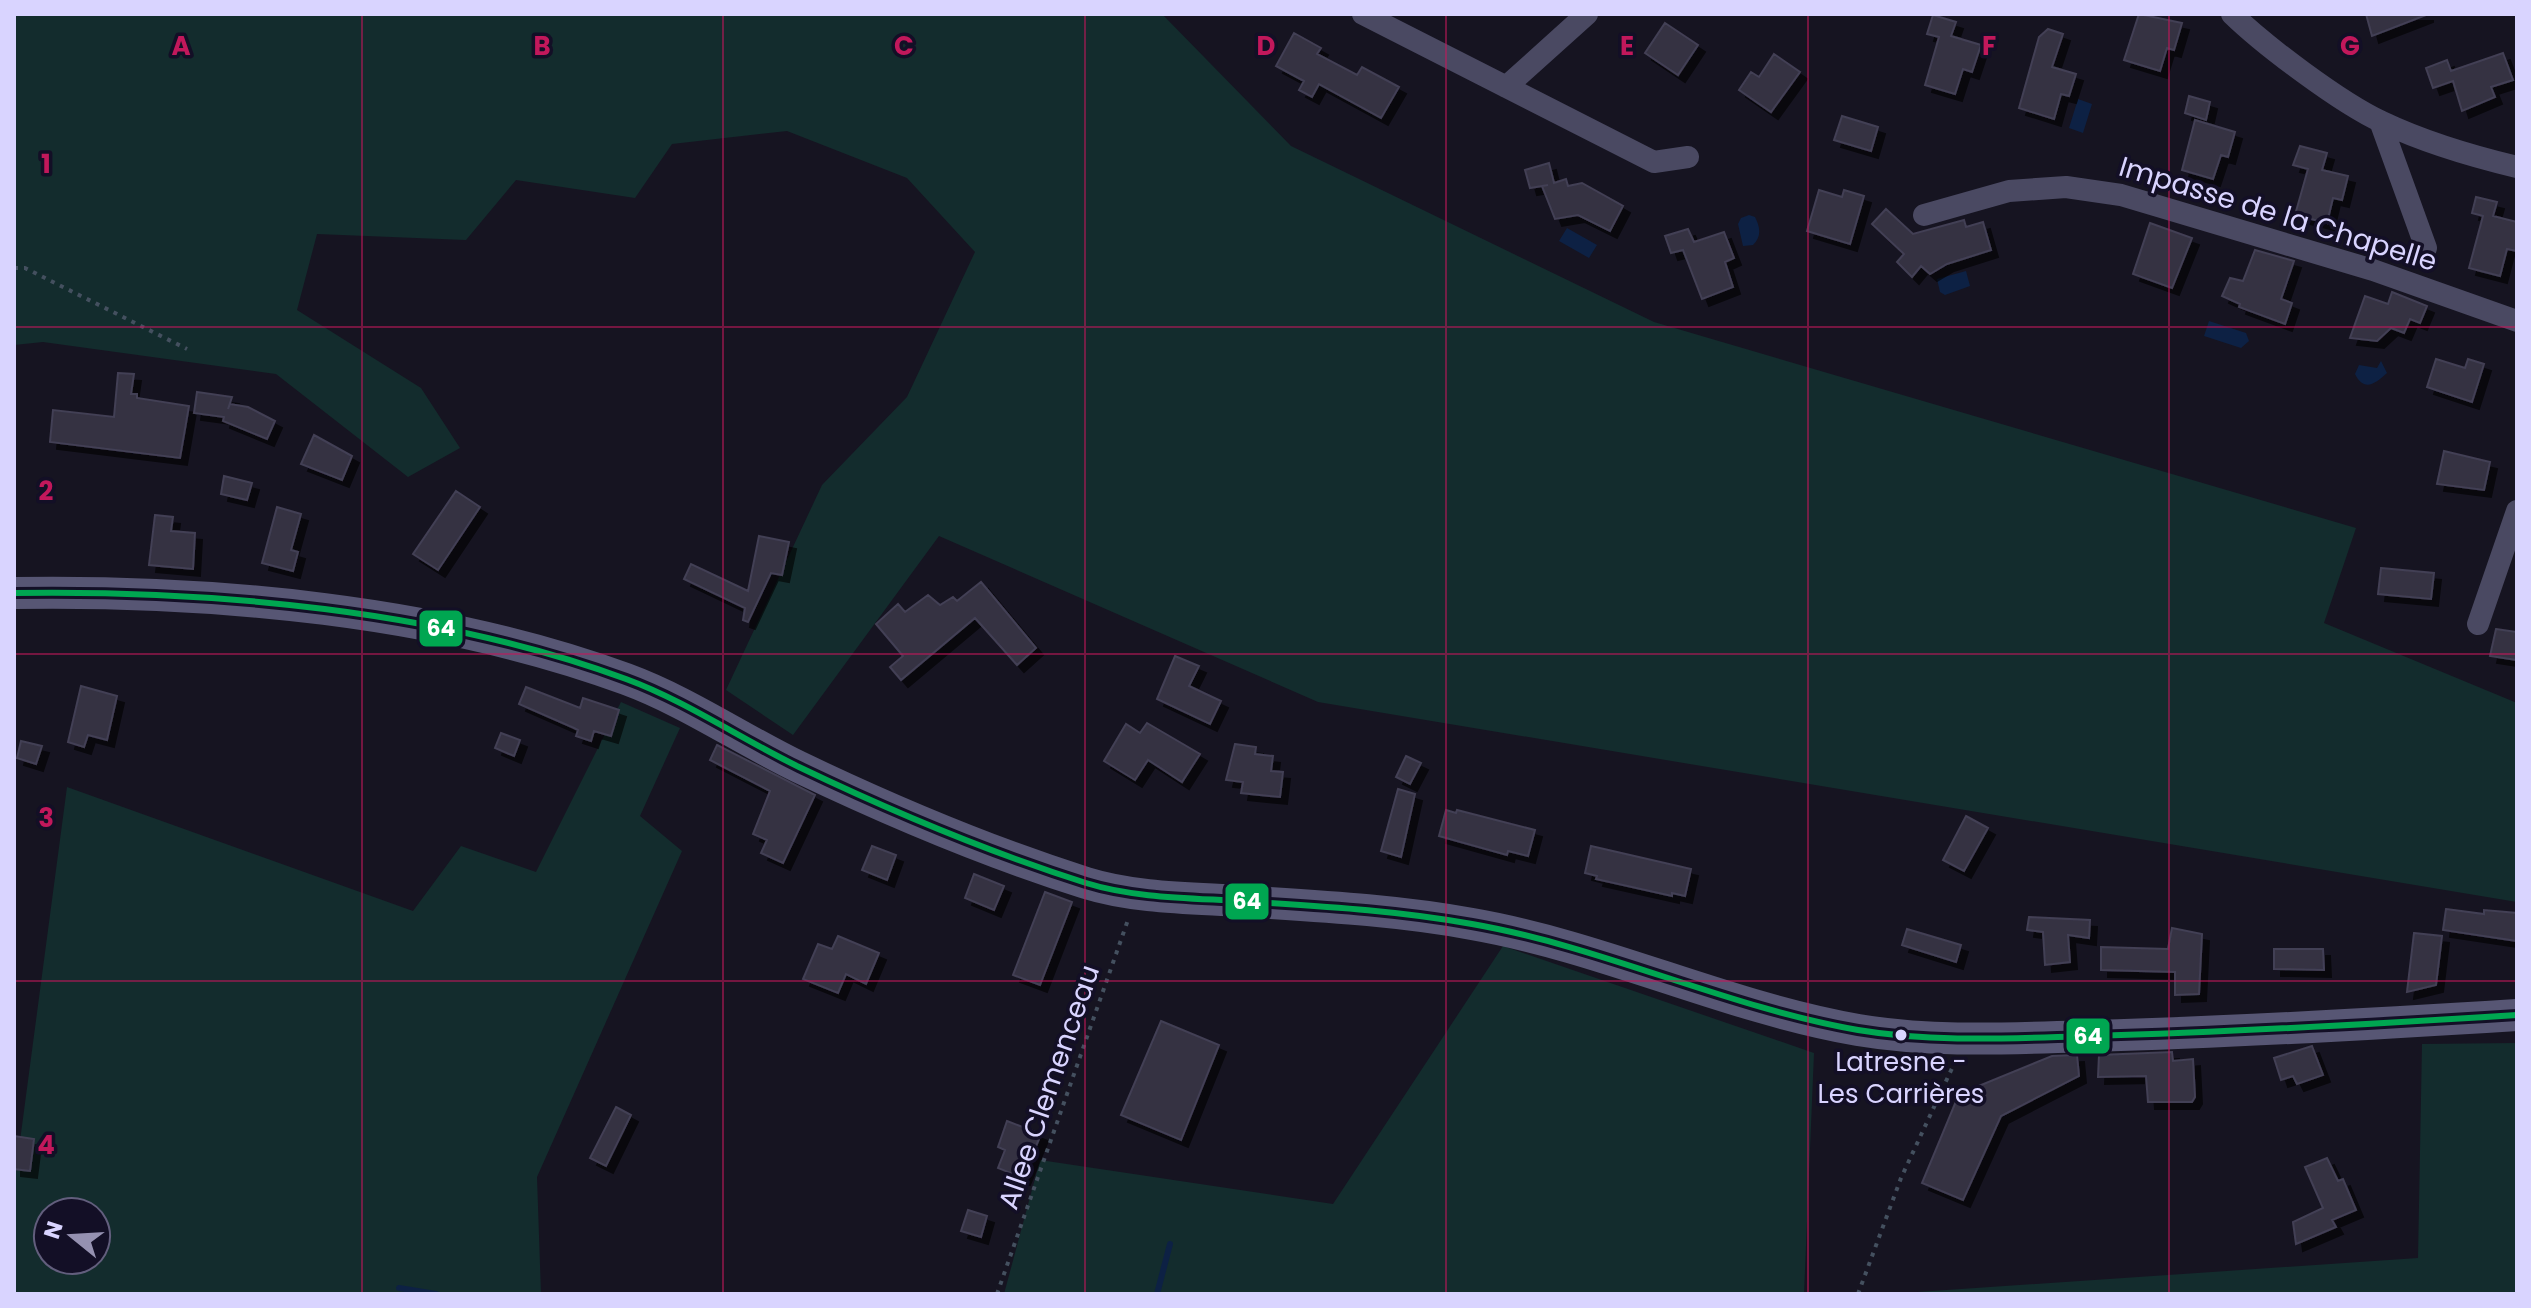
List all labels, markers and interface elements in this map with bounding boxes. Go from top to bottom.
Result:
text: A [171,28,191,64]
text: B [533,28,551,64]
text: C [894,28,914,64]
text: D [1257,28,1276,64]
text: E [1620,28,1634,64]
text: F [1982,28,1996,64]
text: G [2340,28,2360,64]
text: 1 [41,146,51,182]
street label: Impasse de la Chapelle [2114,147,2442,281]
text: 2 [39,473,54,509]
line badge: 64 [418,609,464,648]
text: 64 [427,613,456,644]
text: 3 [38,800,54,836]
line badge: 64 [1224,882,1270,921]
text: 64 [1233,886,1262,917]
street label: Allee Clemenceau [989,960,1109,1214]
line badge: 64 [2065,1017,2111,1055]
text: 64 [2074,1021,2103,1052]
marker: Latresne - Les Carrières [1893,1027,1909,1043]
place label: Latresne - Les Carrières [1818,1044,1984,1112]
text: 4 [37,1127,55,1163]
north arrow [32,1196,112,1276]
text: N [36,1217,71,1243]

